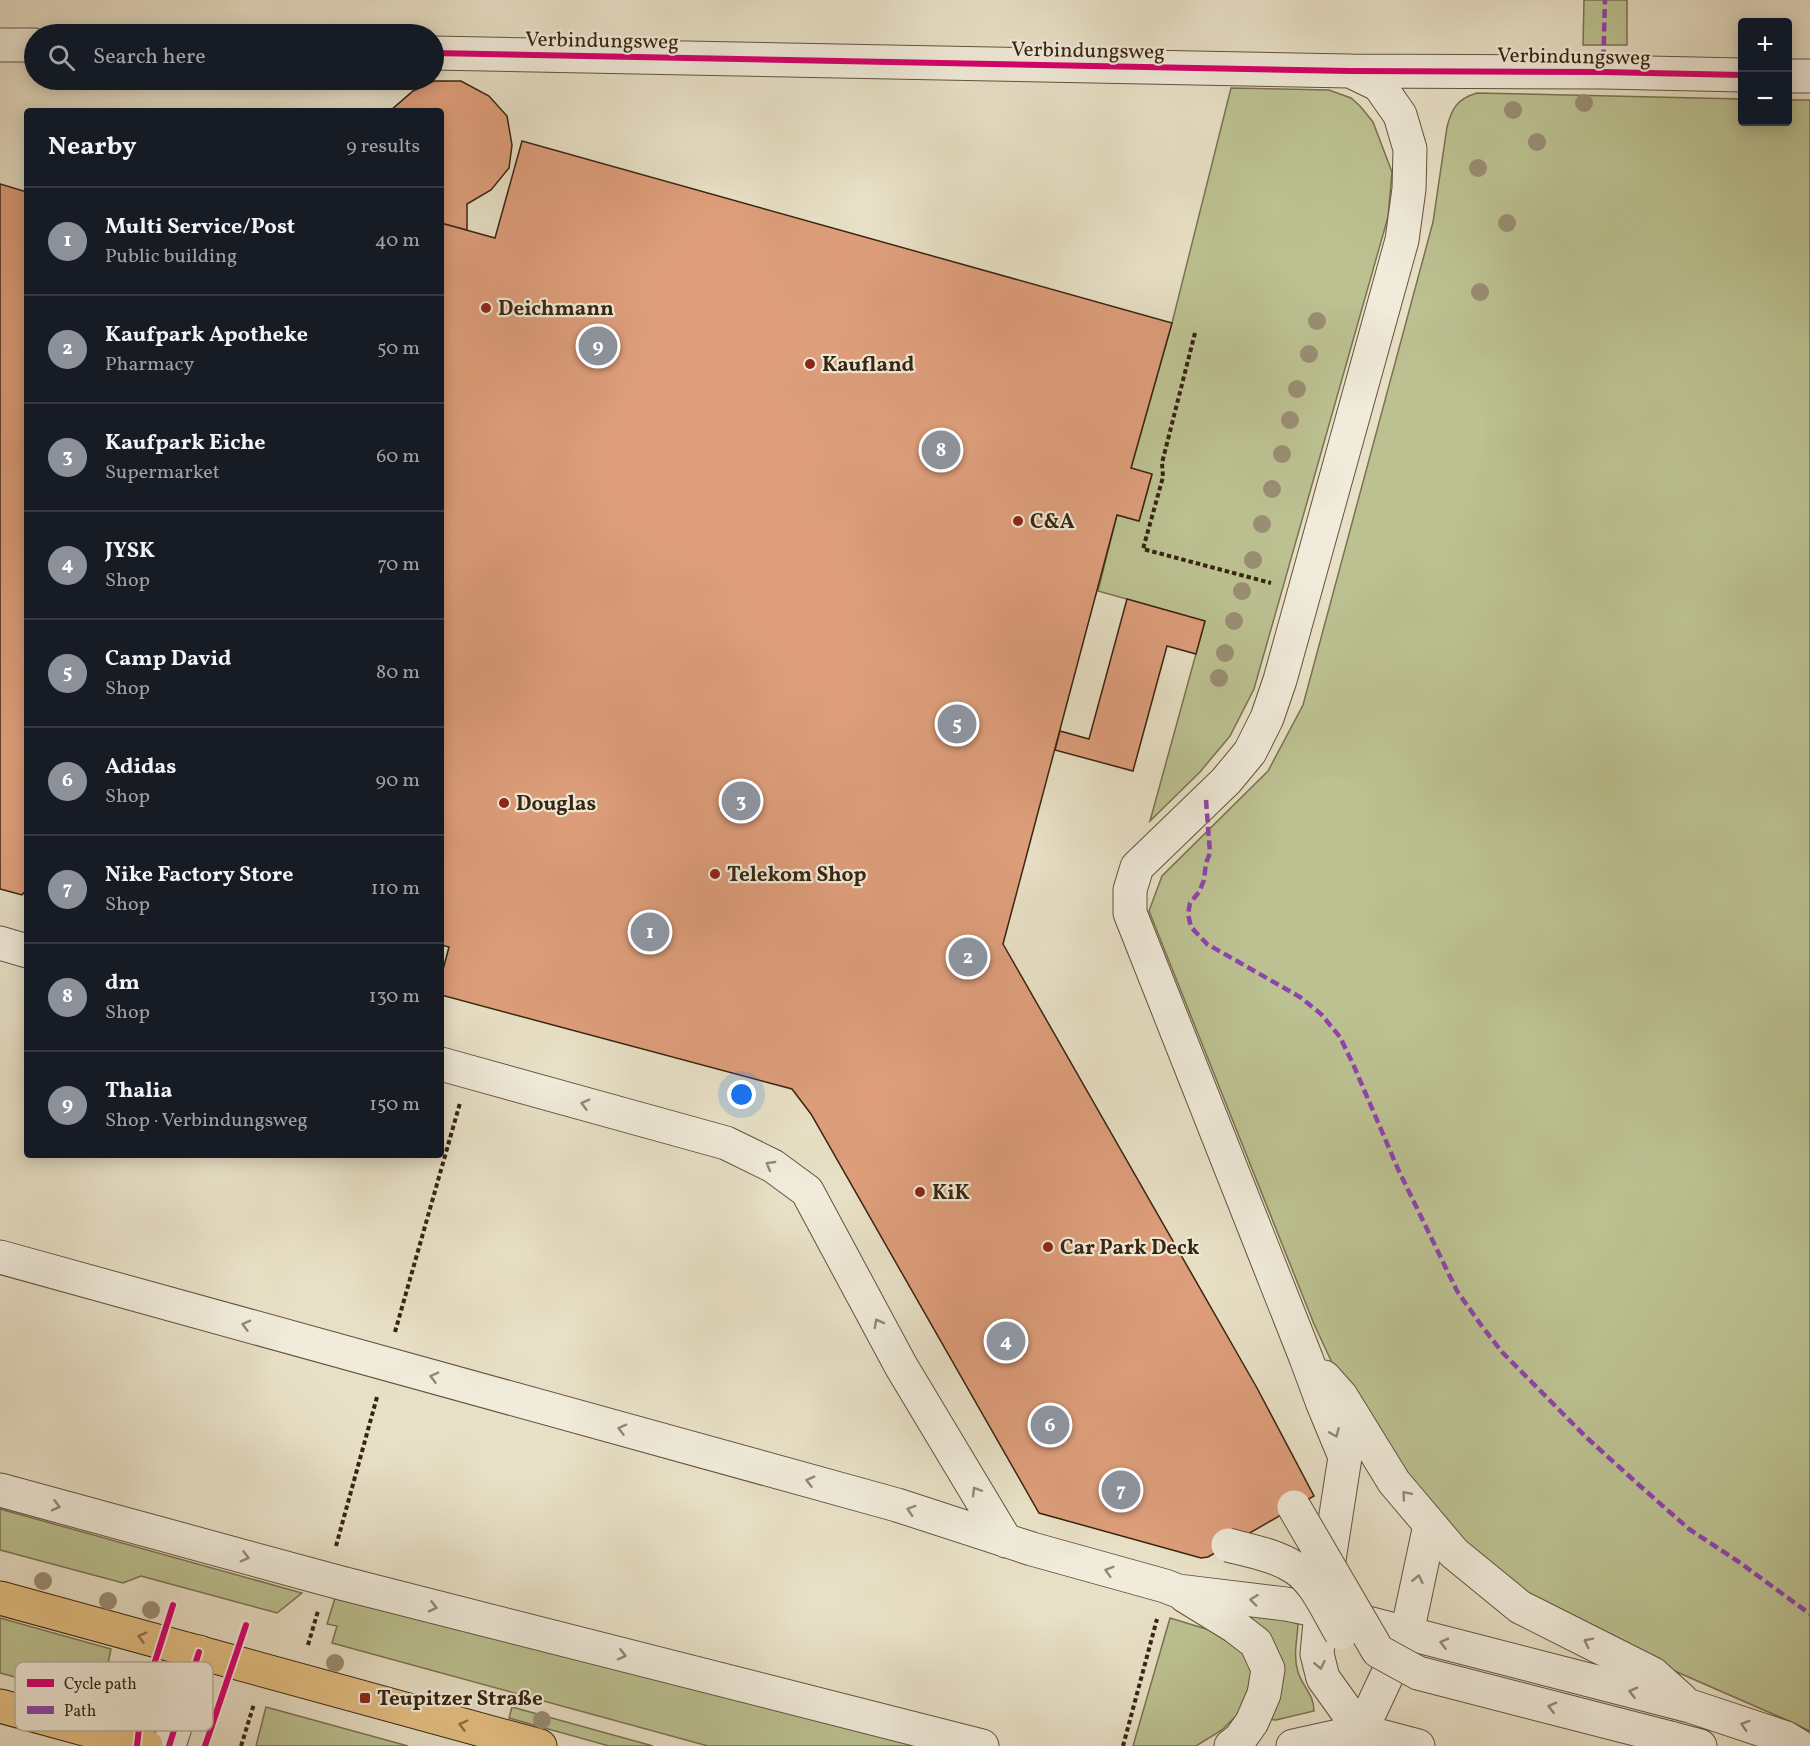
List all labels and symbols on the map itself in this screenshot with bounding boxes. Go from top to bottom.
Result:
street label: Verbindungsweg [525,26,679,57]
street label: Verbindungsweg [1011,36,1165,67]
street label: Verbindungsweg [1497,42,1651,73]
place label: Deichmann [498,295,614,324]
marker: Deichmann [479,301,493,315]
pin: 9 [578,324,618,368]
place label: Kaufland [822,351,914,380]
marker: Kaufland [803,357,817,371]
pin: 8 [922,428,960,472]
place label: C&A [1030,508,1075,537]
marker: C&A [1011,514,1025,528]
pin: 5 [938,702,976,746]
pin: 3 [722,778,760,824]
place label: Douglas [516,790,596,819]
marker: Douglas [497,796,511,810]
place label: Telekom Shop [727,861,867,890]
marker: Telekom Shop [708,867,722,881]
pin: 1 [630,910,670,954]
pin: 2 [948,934,988,980]
your location [727,1080,756,1109]
one-way arrow [580,1099,591,1111]
one-way arrow [766,1161,776,1173]
place label: KiK [932,1179,970,1208]
marker: KiK [913,1185,927,1199]
place label: Car Park Deck [1060,1234,1200,1263]
marker: Car Park Deck [1041,1240,1055,1254]
one-way arrow [874,1318,885,1329]
pin: 4 [986,1318,1026,1364]
one-way arrow [241,1320,251,1333]
one-way arrow [429,1372,440,1384]
pin: 6 [1030,1402,1070,1448]
one-way arrow [617,1424,627,1436]
one-way arrow [1328,1426,1340,1437]
pin: 7 [1102,1468,1140,1512]
one-way arrow [805,1476,815,1488]
one-way arrow [972,1487,984,1497]
one-way arrow [1402,1491,1413,1502]
one-way arrow [51,1498,61,1511]
one-way arrow [906,1504,917,1517]
one-way arrow [239,1550,249,1562]
one-way arrow [1104,1566,1115,1578]
one-way arrow [1411,1574,1424,1584]
one-way arrow [1250,1595,1259,1607]
one-way arrow [427,1600,438,1612]
one-way arrow [137,1632,148,1644]
one-way arrow [1439,1637,1449,1650]
one-way arrow [1583,1637,1594,1649]
one-way arrow [617,1647,627,1660]
one-way arrow [1313,1660,1326,1670]
legend [15,1662,213,1731]
text: Cycle path [64,1674,137,1696]
place label: Teupitzer Straße [377,1685,543,1714]
one-way arrow [1628,1686,1638,1699]
marker: Teupitzer Straße [358,1691,372,1705]
text: Path [64,1701,96,1723]
one-way arrow [1547,1702,1557,1715]
one-way arrow [1740,1719,1751,1732]
one-way arrow [458,1720,469,1732]

